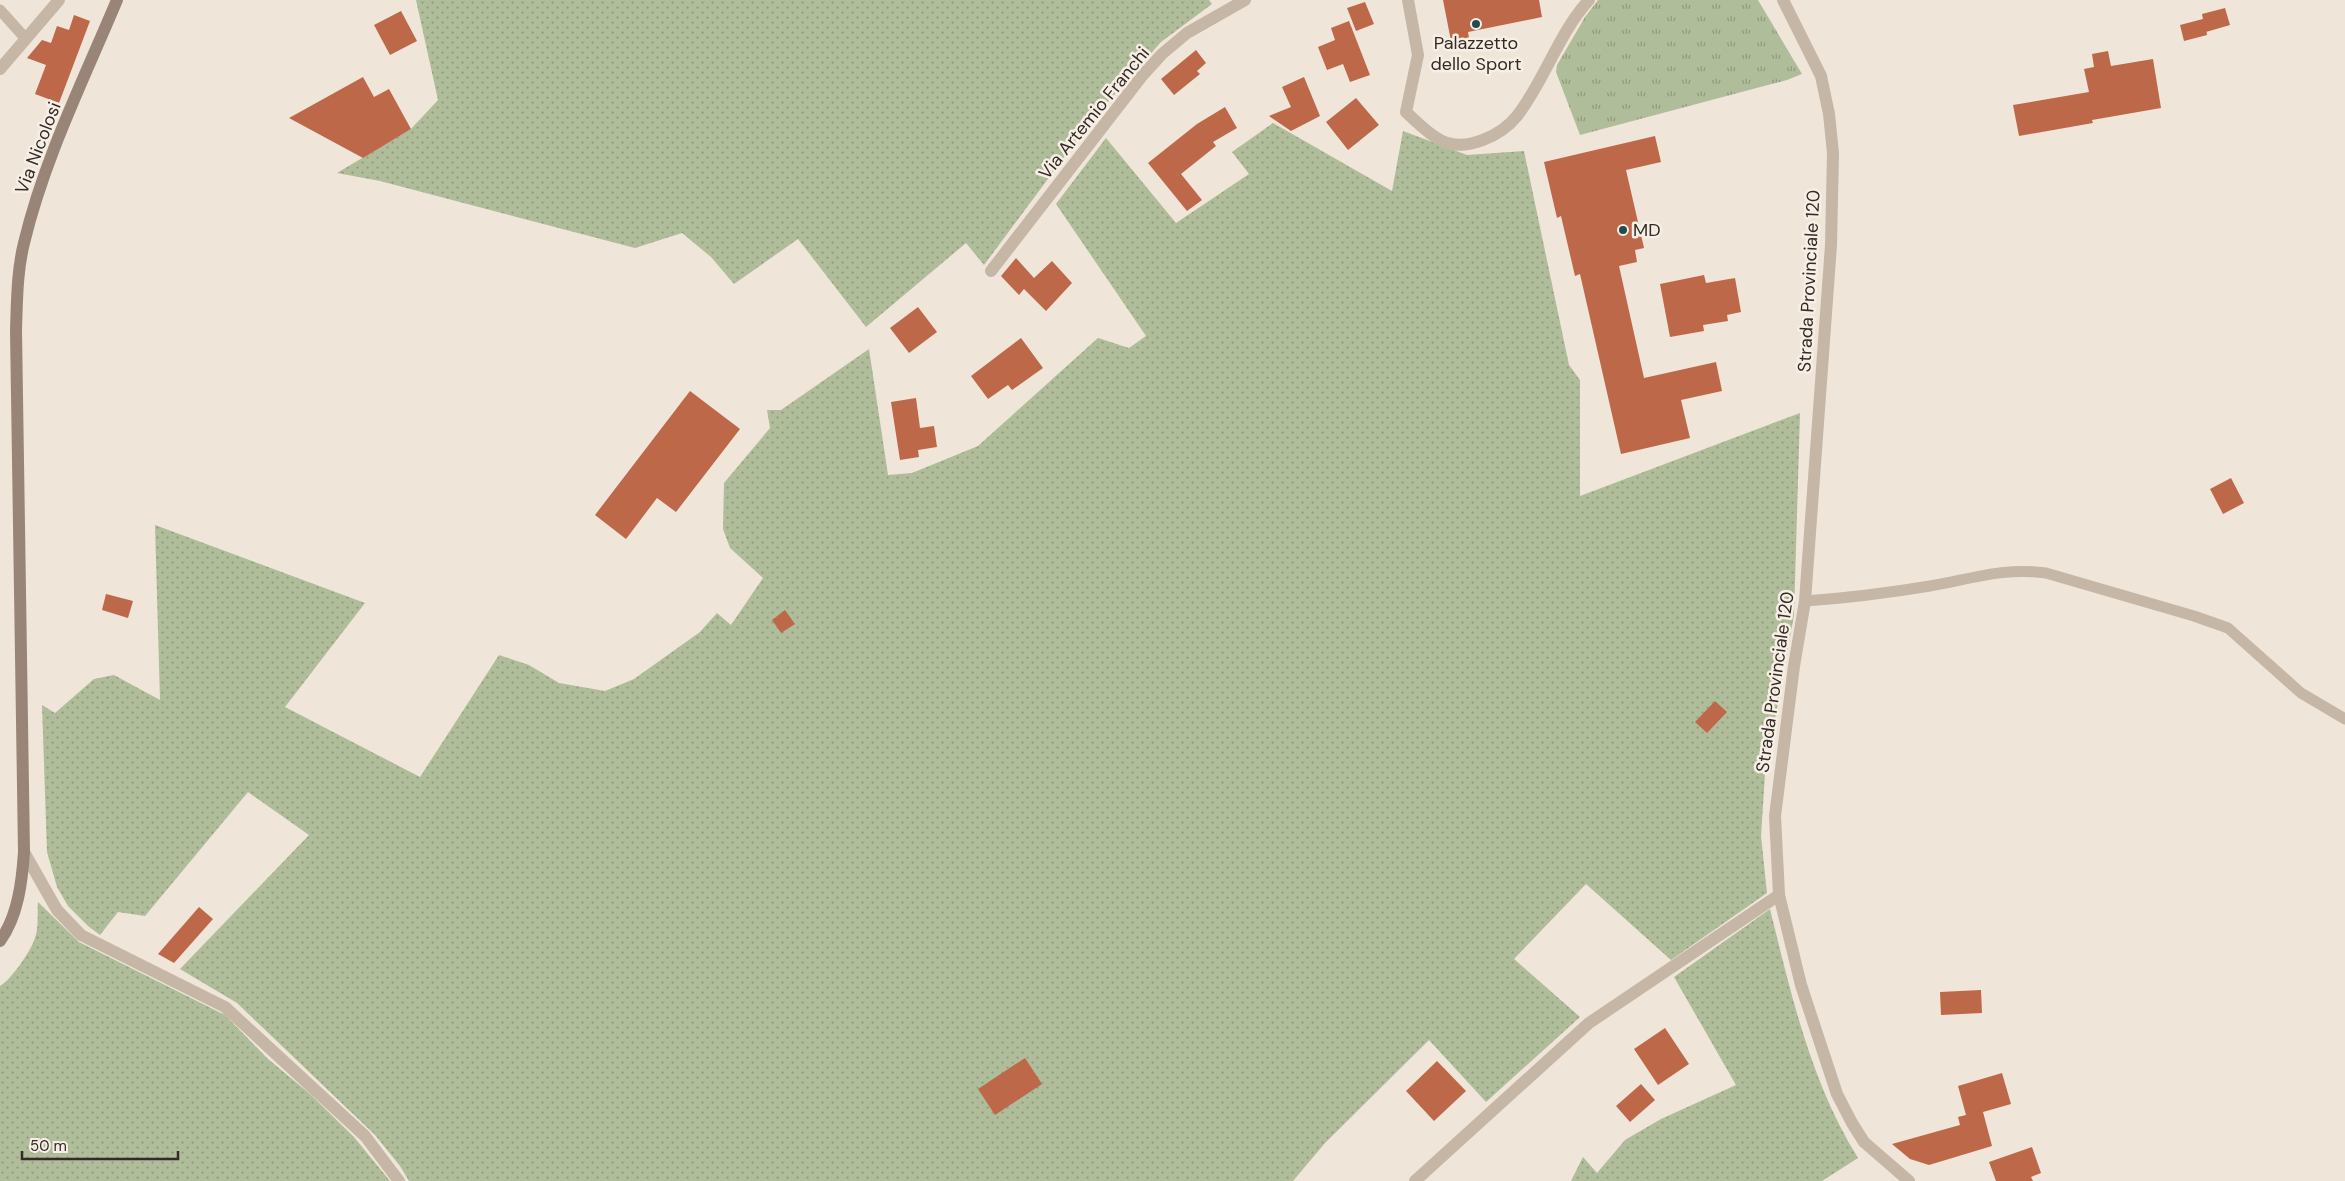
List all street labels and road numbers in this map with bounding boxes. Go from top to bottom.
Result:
street label: Via Artemio Franchi [1033,42,1155,184]
street label: Via Nicolosi [9,99,67,197]
street label: Strada Provinciale 120 [1792,189,1826,373]
street label: Strada Provinciale 120 [1750,590,1800,774]

